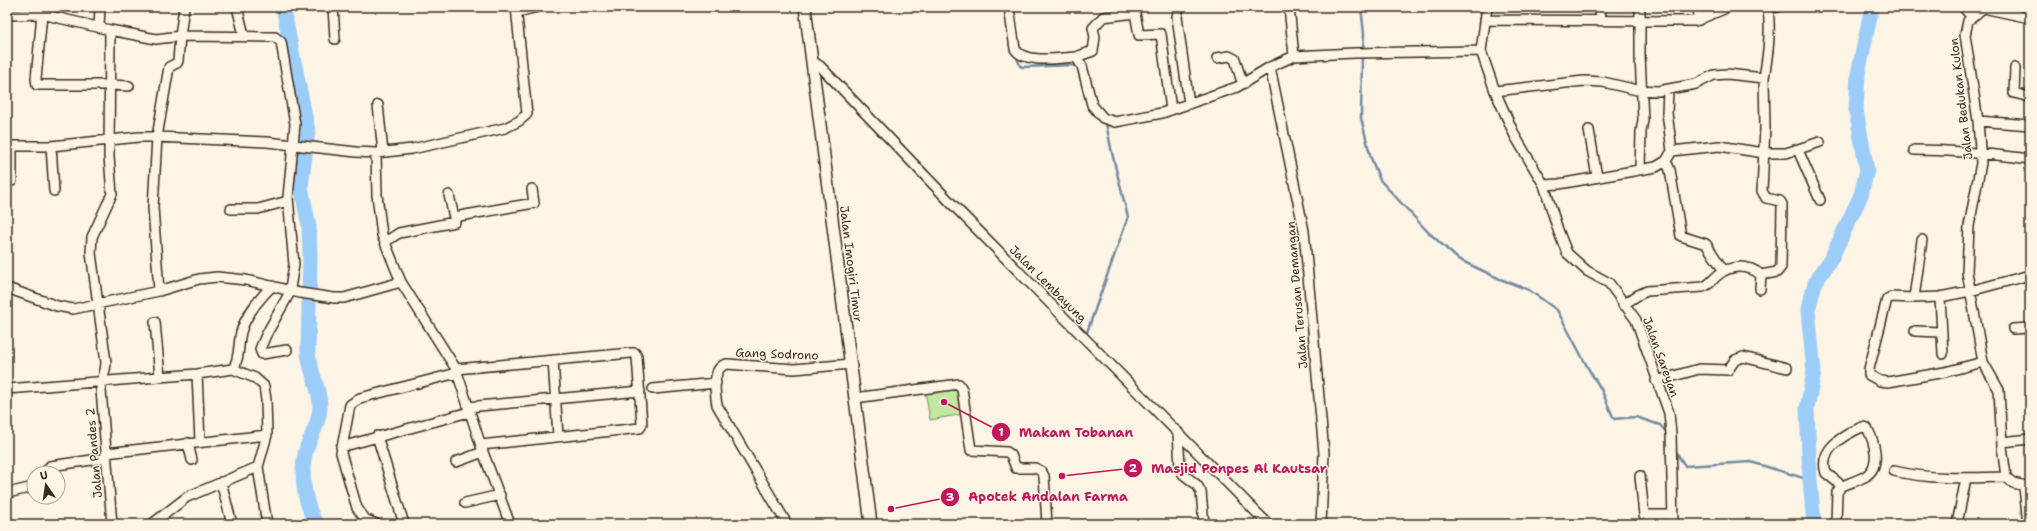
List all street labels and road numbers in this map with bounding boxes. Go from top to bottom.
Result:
street label: Jalan Bedukan Kulon [1946,37,1976,161]
street label: Jalan Imogiri Timur [836,205,866,323]
street label: Jalan Terusan Demangan [1283,221,1311,369]
street label: Jalan Lembayung [1006,242,1090,326]
street label: Jalan Sareyan [1639,315,1683,399]
street label: Gang Sodrono [735,345,819,363]
street label: Jalan Pandes 2 [82,407,106,499]

